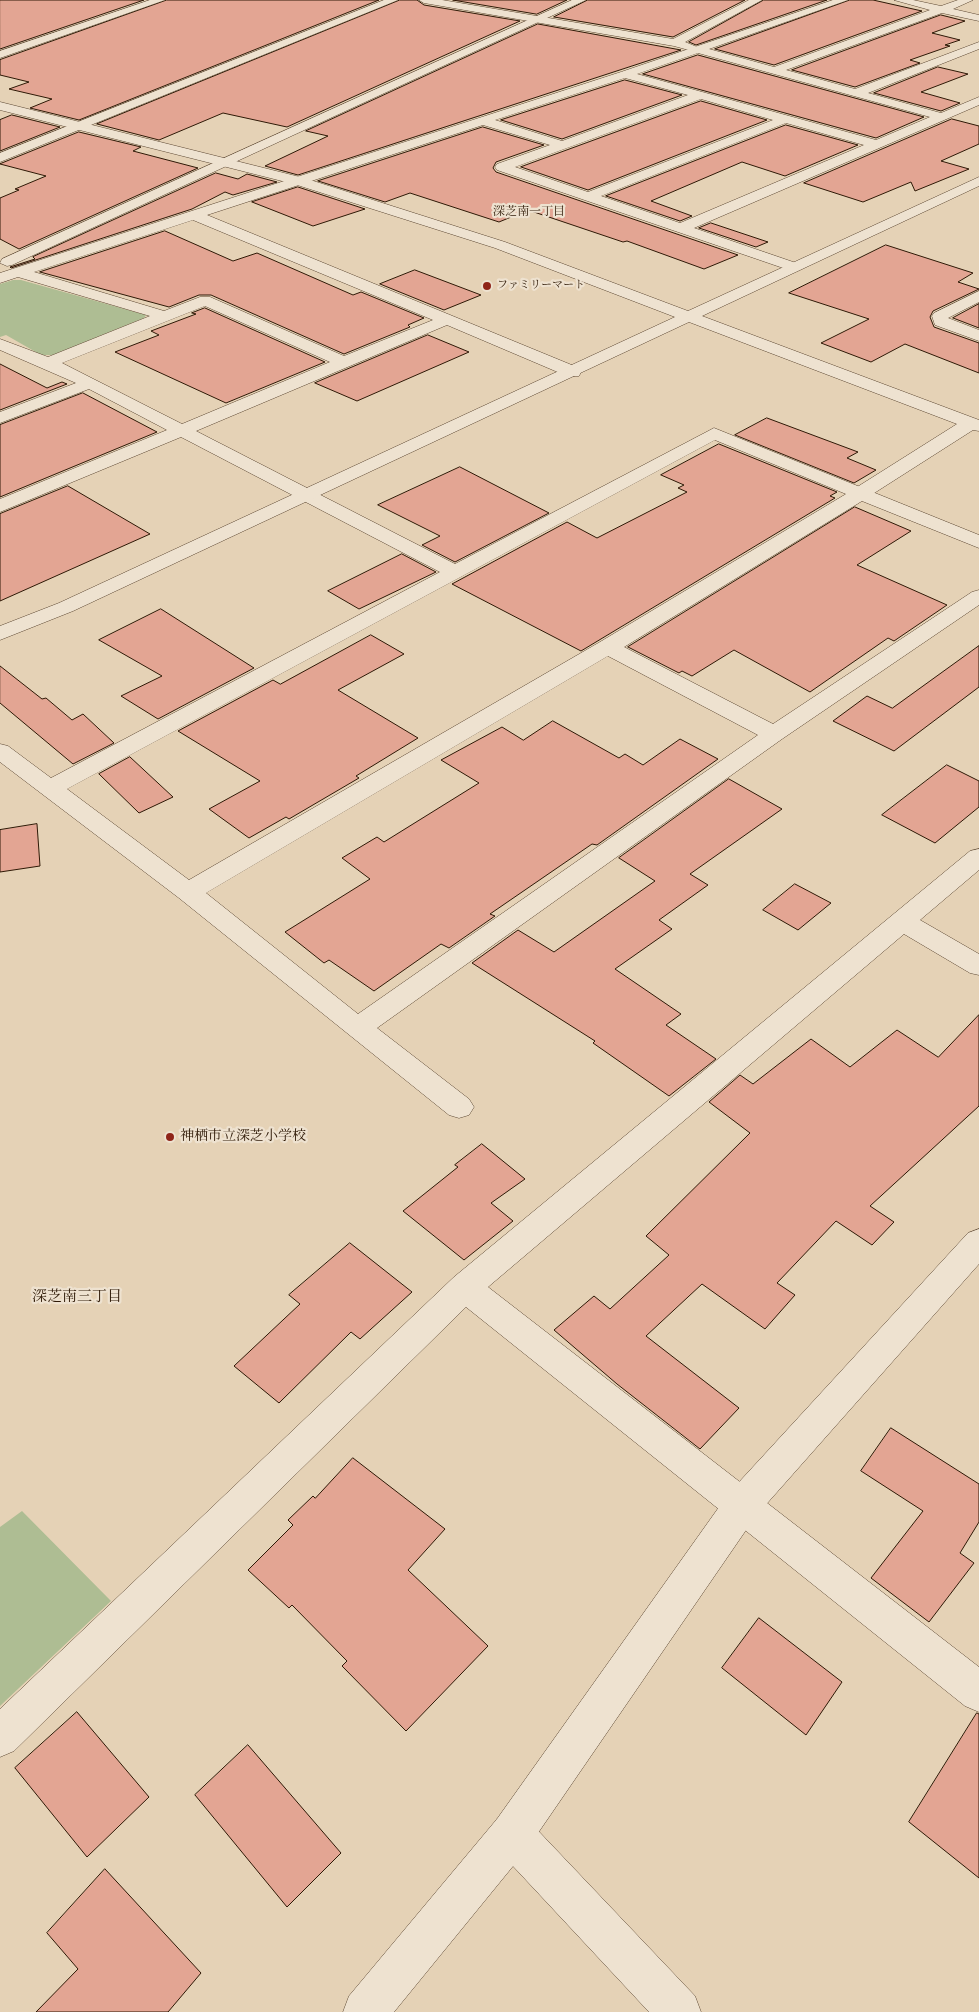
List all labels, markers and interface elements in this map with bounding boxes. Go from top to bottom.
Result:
district label: 深芝南一丁目 [493,206,565,220]
place label: ファミリーマート [497,279,585,293]
marker: ファミリーマート [481,280,493,292]
place label: 神栖市立深芝小学校 [180,1129,306,1145]
marker: 神栖市立深芝小学校 [164,1131,176,1143]
district label: 深芝南三丁目 [32,1289,122,1307]

